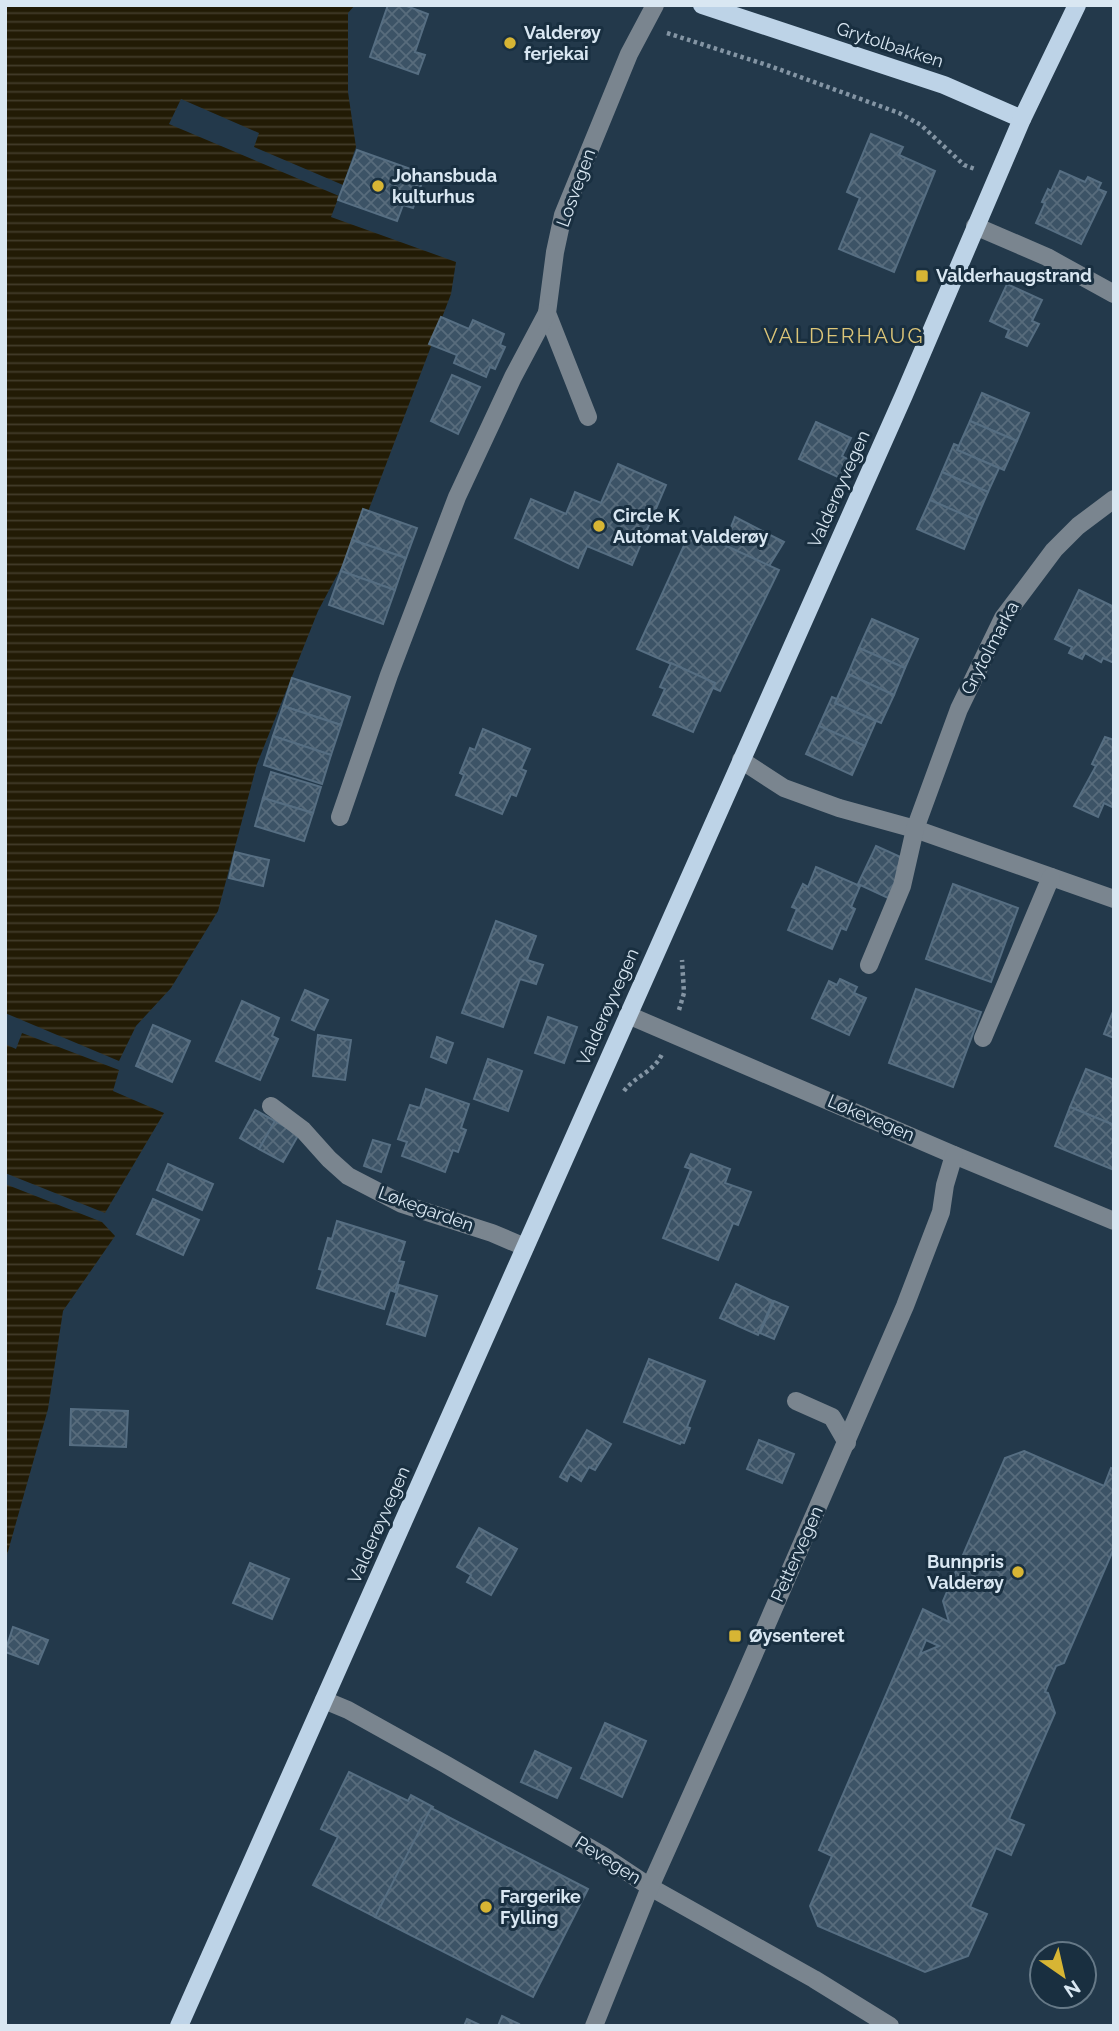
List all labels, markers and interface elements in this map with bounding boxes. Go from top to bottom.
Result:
street label: Grytolbakken [834,17,946,72]
place label: Valderøy ferjekai [524,22,601,64]
marker: Valderøy ferjekai [502,35,518,51]
street label: Losvegen [552,146,599,230]
place label: Johansbuda kulturhus [392,165,497,207]
marker: Johansbuda kulturhus [370,178,386,194]
place label: Valderhaugstrand [936,265,1092,286]
marker: Valderhaugstrand [914,268,930,284]
district label: VALDERHAUG [764,323,924,348]
street label: Valderøyvegen [803,427,874,551]
place label: Circle K Automat Valderøy [613,505,768,547]
marker: Circle K Automat Valderøy [591,518,607,534]
street label: Grytolmarka [956,598,1023,698]
street label: Valderøyvegen [572,945,643,1069]
street label: Løkevegen [825,1090,918,1145]
street label: Løkegarden [376,1182,477,1235]
street label: Valderøyvegen [343,1463,414,1587]
street label: Pettervegen [766,1503,827,1605]
place label: Bunnpris Valderøy [927,1551,1004,1593]
marker: Bunnpris Valderøy [1010,1564,1026,1580]
place label: Øysenteret [749,1625,845,1646]
marker: Øysenteret [727,1628,743,1644]
street label: Pevegen [572,1831,645,1888]
place label: Fargerike Fylling [500,1886,581,1928]
marker: Fargerike Fylling [478,1899,494,1915]
north arrow [1028,1940,1098,2010]
text: N [1060,1976,1085,2002]

